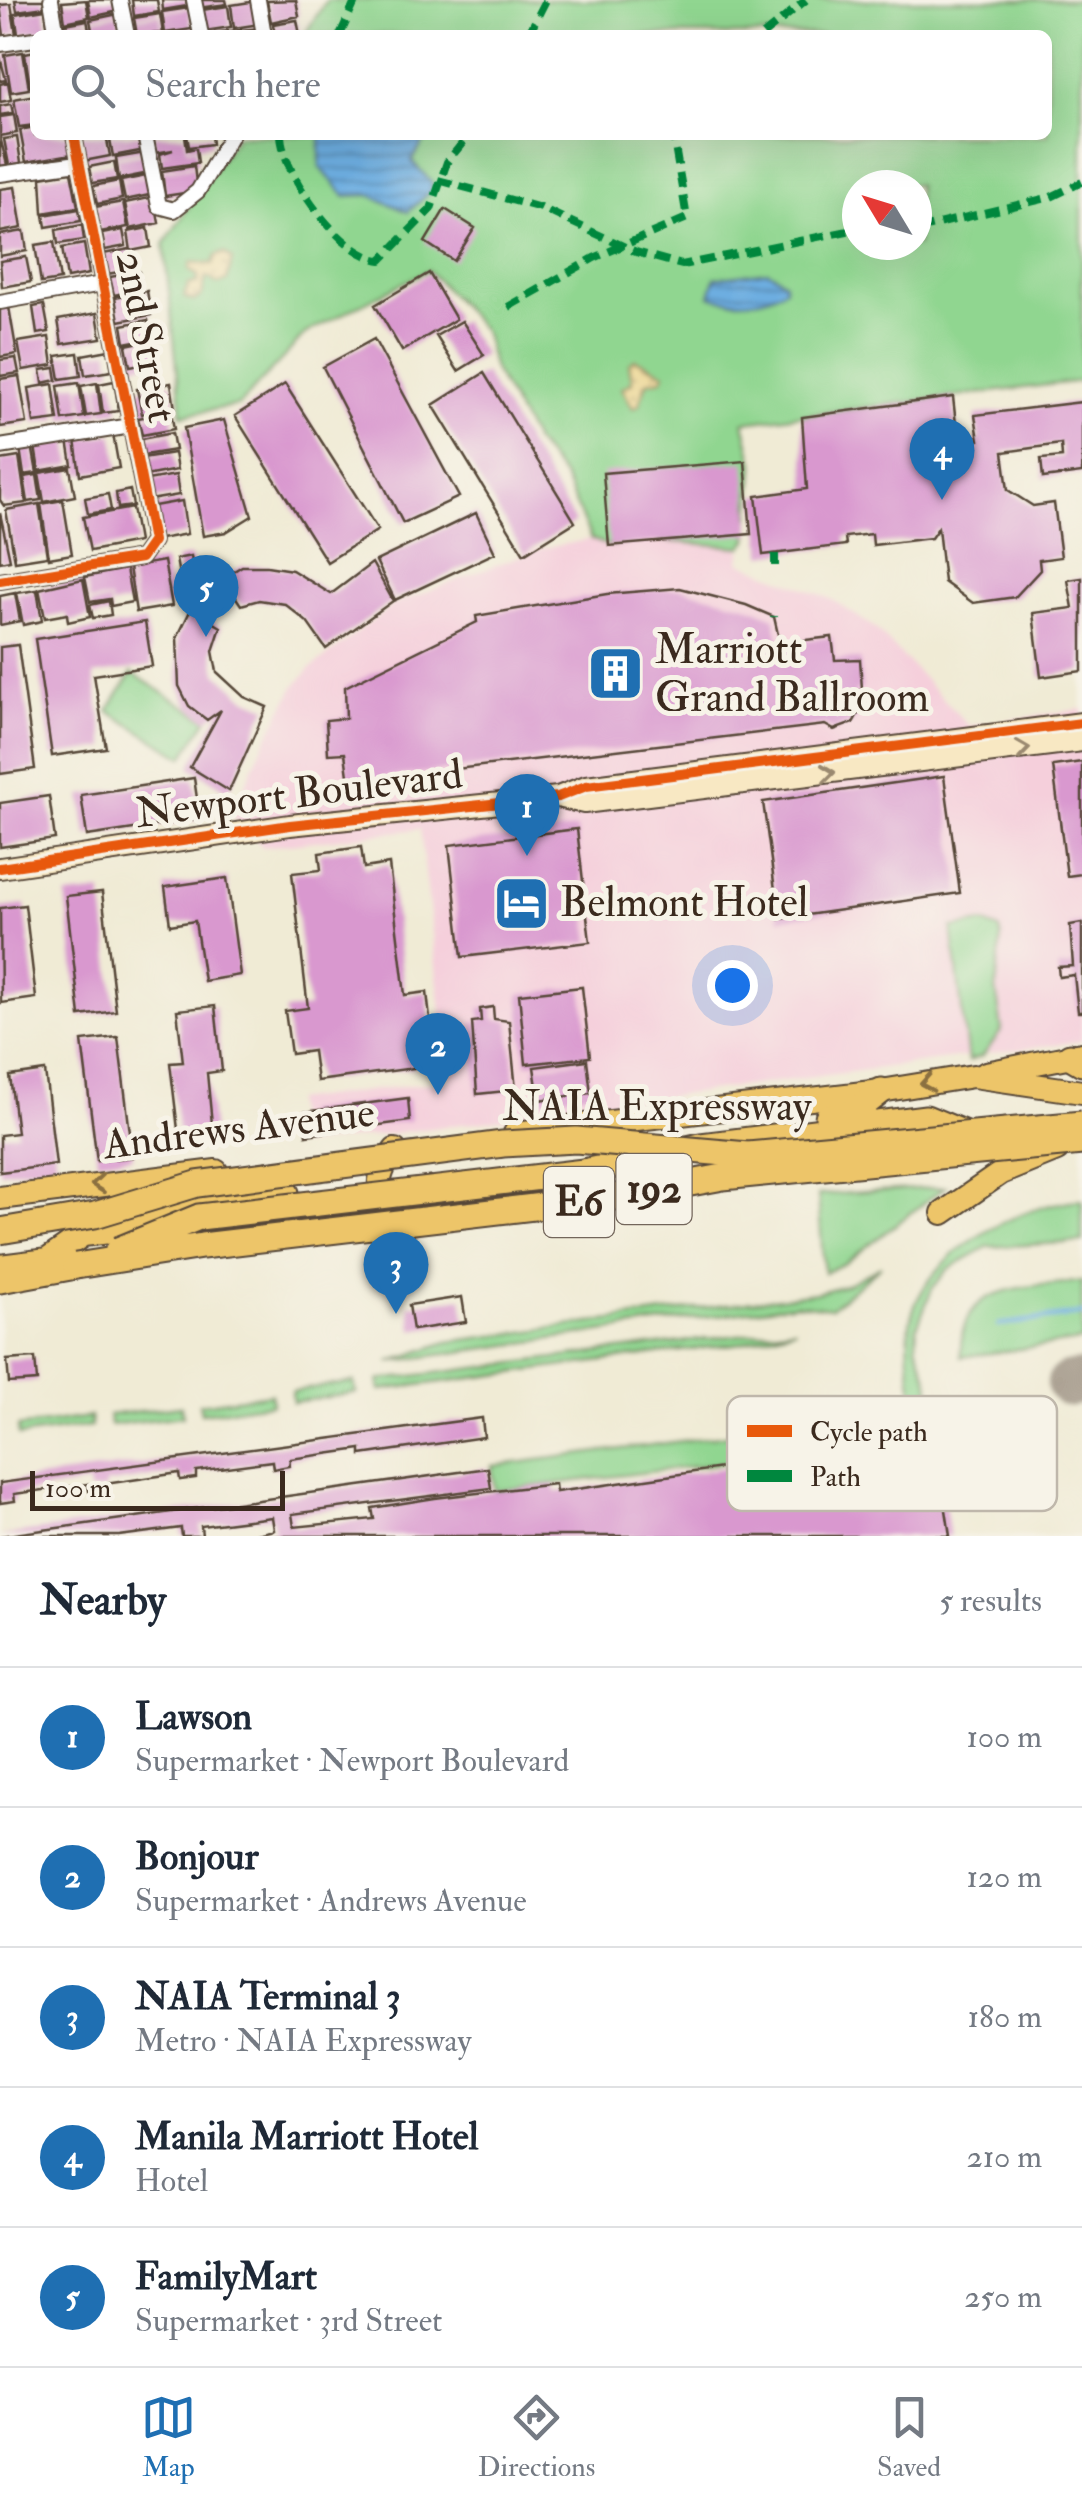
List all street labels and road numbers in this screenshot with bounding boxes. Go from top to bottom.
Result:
street label: 2nd Street [104,247,188,427]
street label: Newport Boulevard [133,748,466,840]
street label: NAIA Expressway [503,1081,812,1133]
street label: Andrews Avenue [100,1087,377,1172]
road number: 192 [616,1154,692,1224]
road number: E6 [544,1167,614,1237]

